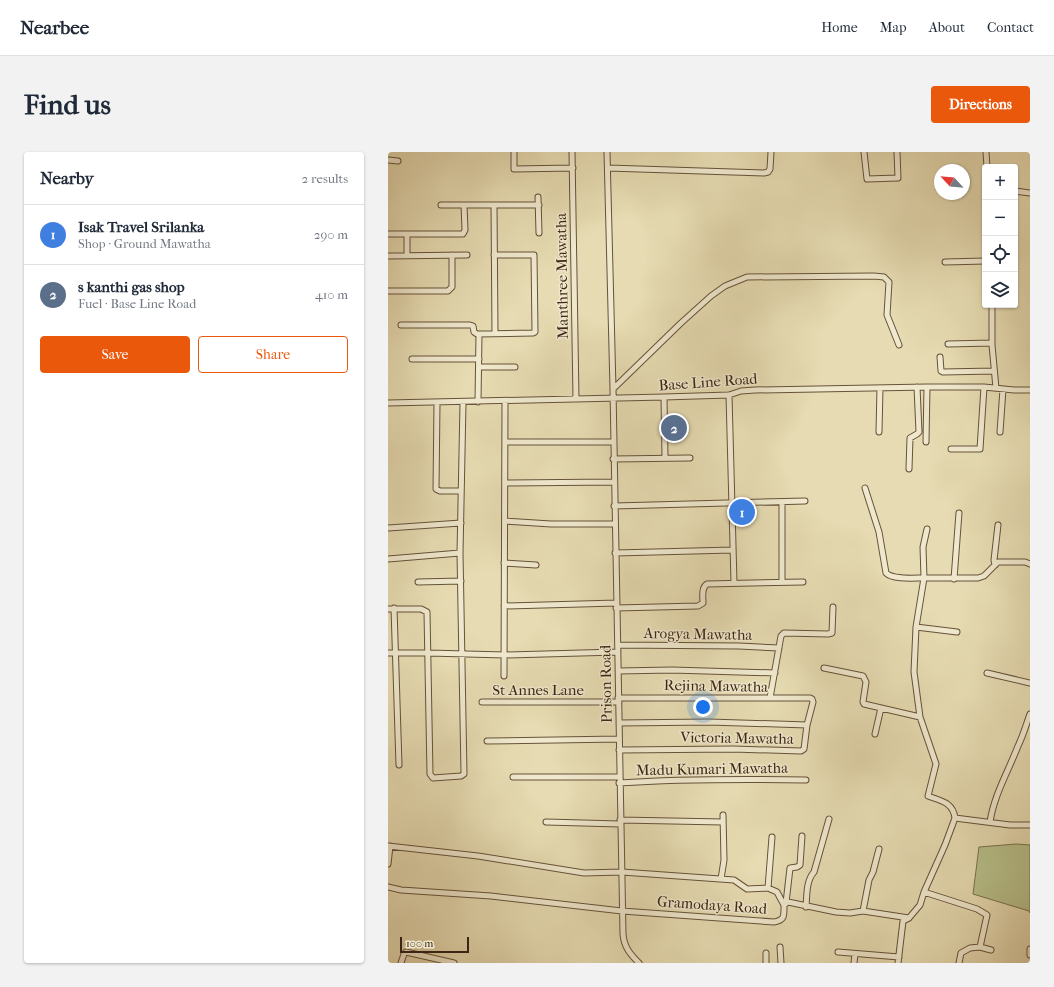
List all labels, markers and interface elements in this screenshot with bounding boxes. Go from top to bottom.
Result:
text: Nearbee [20,17,89,39]
text: Home [821,19,858,36]
text: Map [880,19,907,36]
text: About [929,19,965,36]
text: Contact [987,19,1034,36]
button: Directions [931,86,1030,123]
text: Find us [24,88,111,121]
north arrow [934,164,970,200]
map controls [982,164,1018,308]
button: + [982,164,1018,200]
text: Nearby [40,168,94,188]
text: 2 results [302,171,348,186]
button: − [982,200,1018,236]
street label: Manthree Mawatha [552,212,572,339]
text: Isak Travel Srilanka [78,218,204,236]
text: 1 [51,227,55,242]
text: 290 m [314,227,348,242]
text: Shop · Ground Mawatha [78,236,211,251]
button: locate [982,236,1018,272]
button: layers [982,272,1018,308]
text: s kanthi gas shop [78,278,185,296]
text: 2 [50,287,56,302]
text: 410 m [315,287,348,302]
text: Fuel · Base Line Road [78,296,196,311]
button: Save [40,336,190,373]
button: Share [198,336,348,373]
street label: Base Line Road [658,370,759,394]
pin: 2 [661,413,687,443]
pin: 1 [729,497,755,527]
street label: Arogya Mawatha [643,624,754,644]
street label: Prison Road [596,644,616,723]
street label: Rejina Mawatha [664,676,769,696]
street label: St Annes Lane [492,681,584,699]
your location [693,697,713,717]
street label: Victoria Mawatha [679,728,795,748]
street label: Madu Kumari Mawatha [636,759,789,779]
street label: Gramodaya Road [656,892,768,918]
scale bar [400,935,469,954]
text: 100 m [406,937,434,950]

